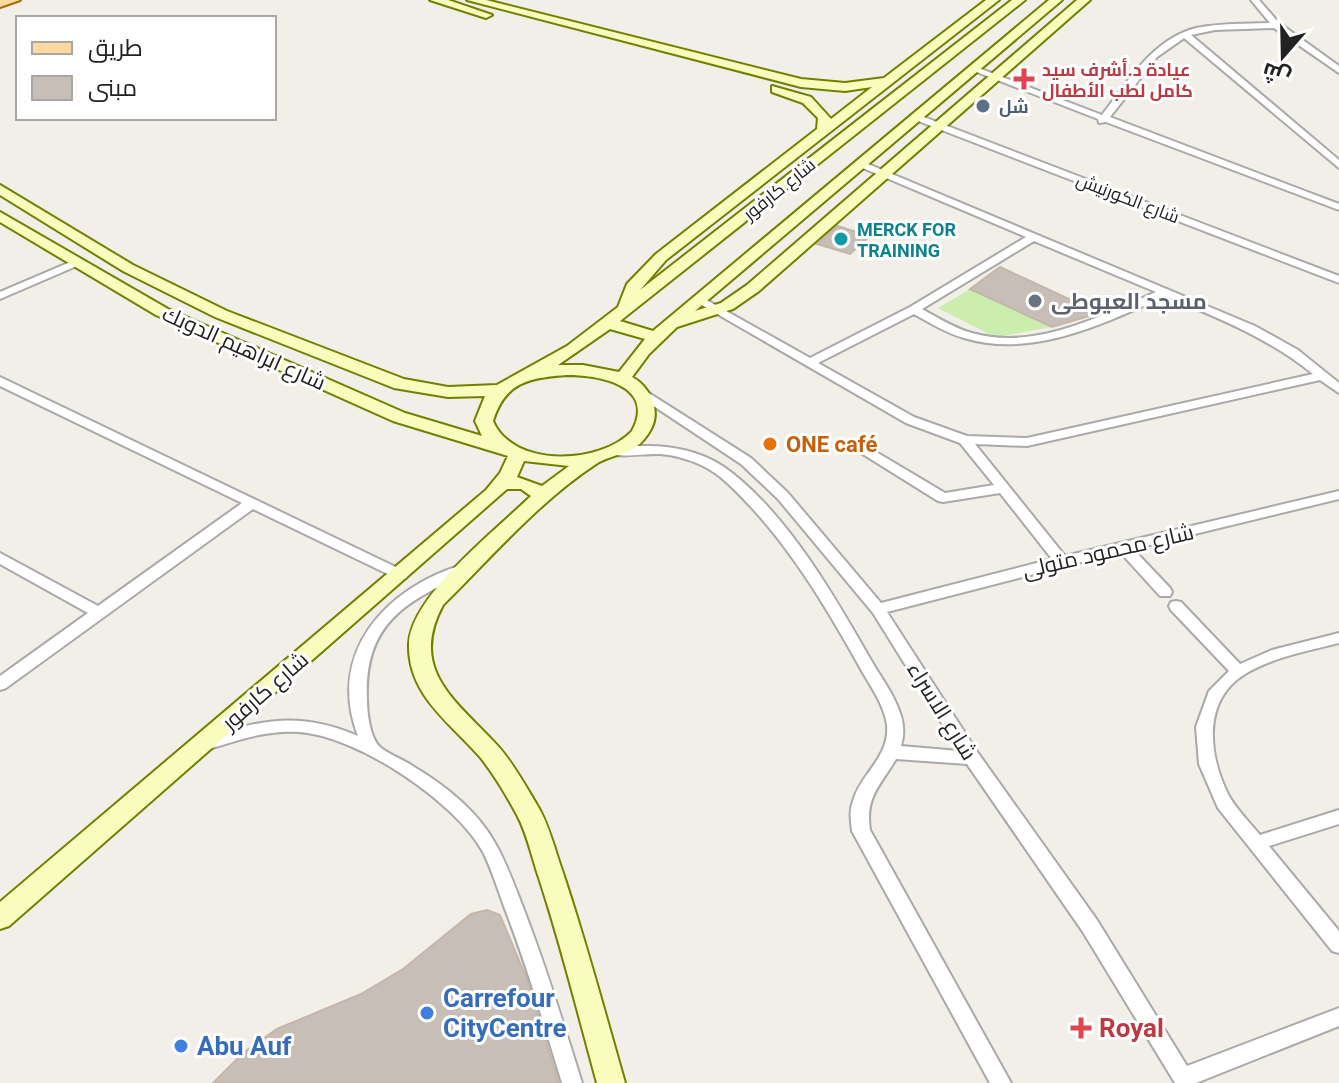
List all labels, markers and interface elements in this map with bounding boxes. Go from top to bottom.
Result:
legend [16,16,276,120]
north arrow [1243,16,1323,96]
text: طريق [88,34,143,63]
place label: عيادة د.أشرف سيد كامل لطب الأطفال [1042,57,1193,102]
text: ش [1259,57,1294,91]
marker: عيادة د.أشرف سيد كامل لطب الأطفال [1013,68,1035,90]
text: مبنى [88,74,137,102]
place label: شل [999,96,1029,118]
marker: شل [974,97,992,115]
street label: شارع كارفور [738,154,821,227]
street label: شارع الكورنيش [1073,169,1182,229]
place label: MERCK FOR TRAINING [857,219,956,261]
marker: MERCK FOR TRAINING [832,230,850,248]
place label: مسجد العيوطى [1051,289,1207,315]
marker: مسجد العيوطى [1026,292,1044,310]
street label: شارع ابراهيم الدوبك [157,301,329,398]
place label: ONE café [786,432,877,457]
marker: ONE café [761,435,779,453]
street label: شارع محمود متولى [1020,519,1196,585]
street label: شارع كارفور [215,647,315,738]
street label: شارع الاسراء [900,658,982,766]
place label: Carrefour CityCentre [443,983,567,1043]
marker: Carrefour CityCentre [418,1004,436,1022]
place label: Royal [1099,1013,1164,1043]
marker: Royal [1070,1017,1092,1039]
place label: Abu Auf [197,1031,292,1061]
marker: Abu Auf [172,1037,190,1055]

